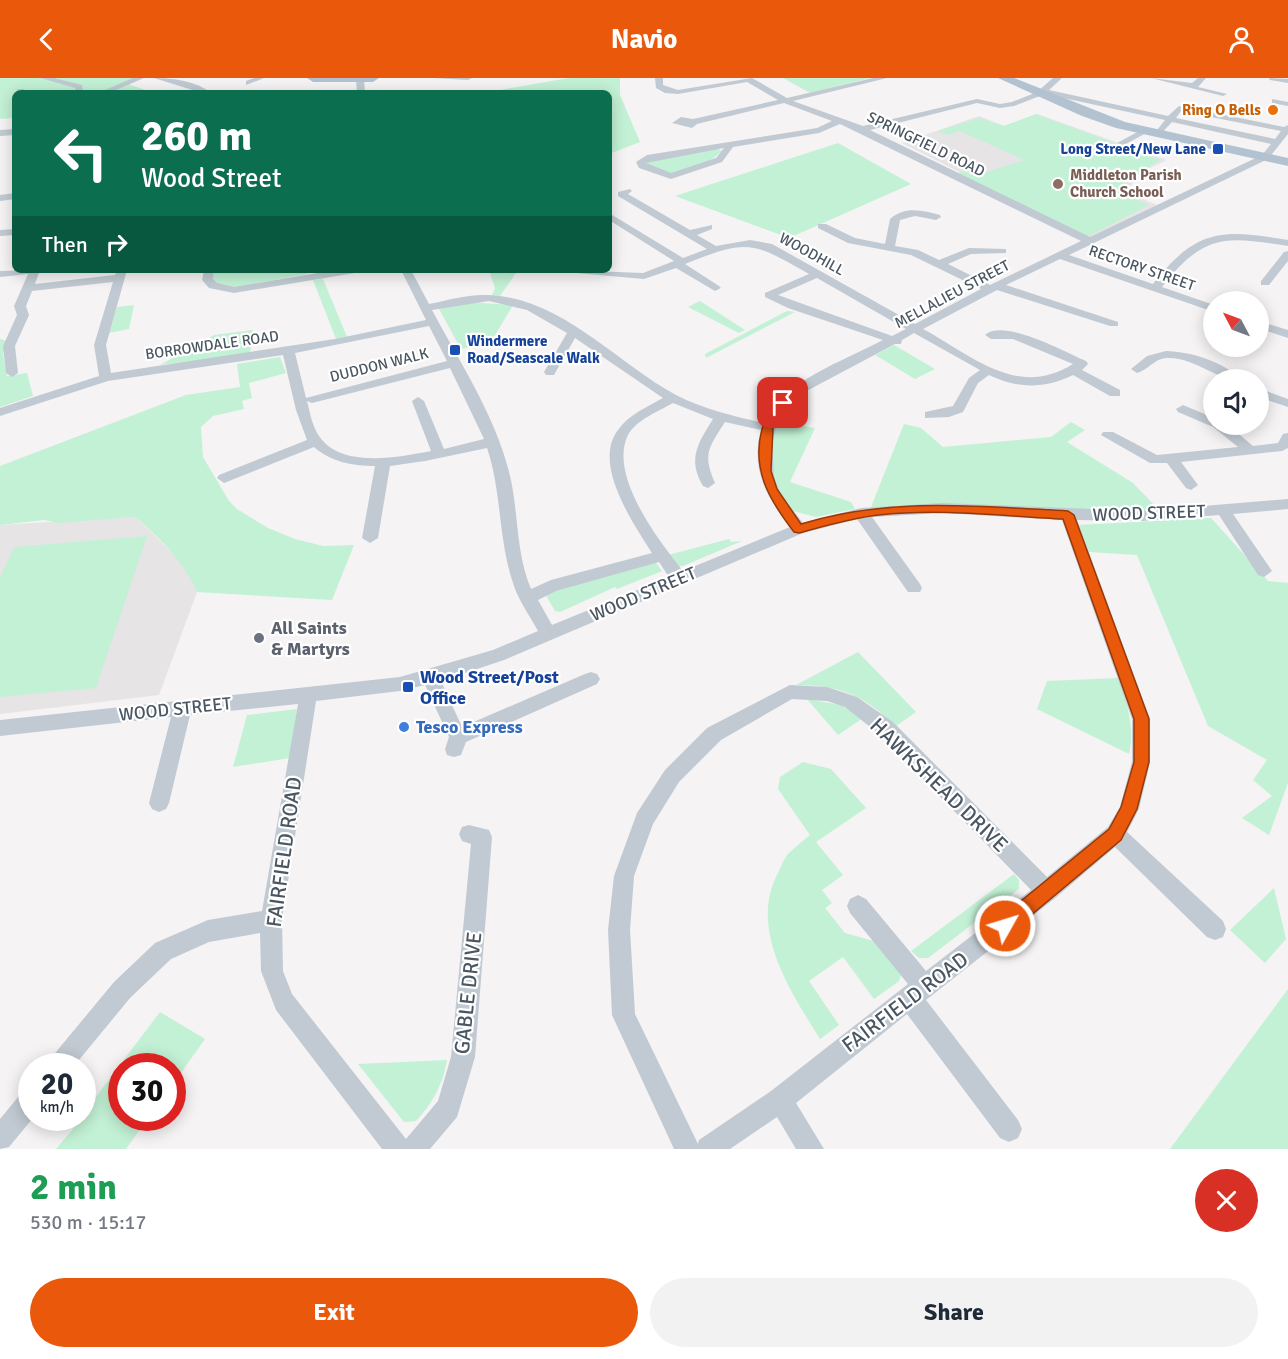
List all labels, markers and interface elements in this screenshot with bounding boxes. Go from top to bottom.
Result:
icon: back [30,23,63,56]
text: Navio [611,23,677,56]
icon: person [1225,23,1258,56]
place label: Ring O Bells [1182,101,1261,119]
marker: Ring O Bells [1266,103,1280,117]
street label: SPRINGFIELD ROAD [864,108,988,180]
text: 260 m [141,111,252,162]
icon: left [42,114,120,192]
place label: Long Street/New Lane [1060,140,1206,158]
marker: Long Street/New Lane [1211,142,1225,156]
text: Wood Street [141,162,282,195]
place label: Middleton Parish Church School [1070,166,1182,201]
marker: Middleton Parish Church School [1051,177,1065,191]
icon: right [100,228,133,261]
street label: WOODHILL [776,229,848,279]
text: Then [42,231,88,258]
street label: RECTORY STREET [1086,241,1198,295]
street label: MELLALIEU STREET [891,256,1013,332]
north arrow [1203,291,1269,357]
map controls [1203,291,1269,435]
street label: BORROWDALE ROAD [144,327,280,363]
place label: Windermere Road/Seascale Walk [467,332,600,367]
marker: Windermere Road/Seascale Walk [448,343,462,357]
street label: DUDDON WALK [328,344,430,386]
button: sound [1203,369,1269,435]
pin [757,377,808,428]
icon: arrive [766,386,799,419]
street label: WOOD STREET [1092,500,1206,526]
street label: WOOD STREET [587,562,699,626]
place label: All Saints & Martyrs [271,617,350,660]
marker: All Saints & Martyrs [252,631,266,645]
place label: Wood Street/Post Office [420,666,559,709]
marker: Wood Street/Post Office [401,680,415,694]
street label: WOOD STREET [118,692,232,726]
street label: HAWKSHEAD DRIVE [865,712,1013,858]
place label: Tesco Express [416,716,523,738]
marker: Tesco Express [397,720,411,734]
street label: FAIRFIELD ROAD [261,775,307,929]
position arrow [973,894,1037,958]
street label: GABLE DRIVE [449,931,487,1055]
street label: FAIRFIELD ROAD [837,946,973,1058]
speed limit sign: 30 [108,1053,186,1131]
text: 20 [41,1066,73,1103]
text: km/h [40,1098,74,1116]
text: 2 min [30,1165,117,1210]
button: close [1195,1169,1258,1232]
text: 530 m · 15:17 [30,1210,146,1235]
button: Exit [30,1278,638,1347]
button: Share [650,1278,1258,1347]

